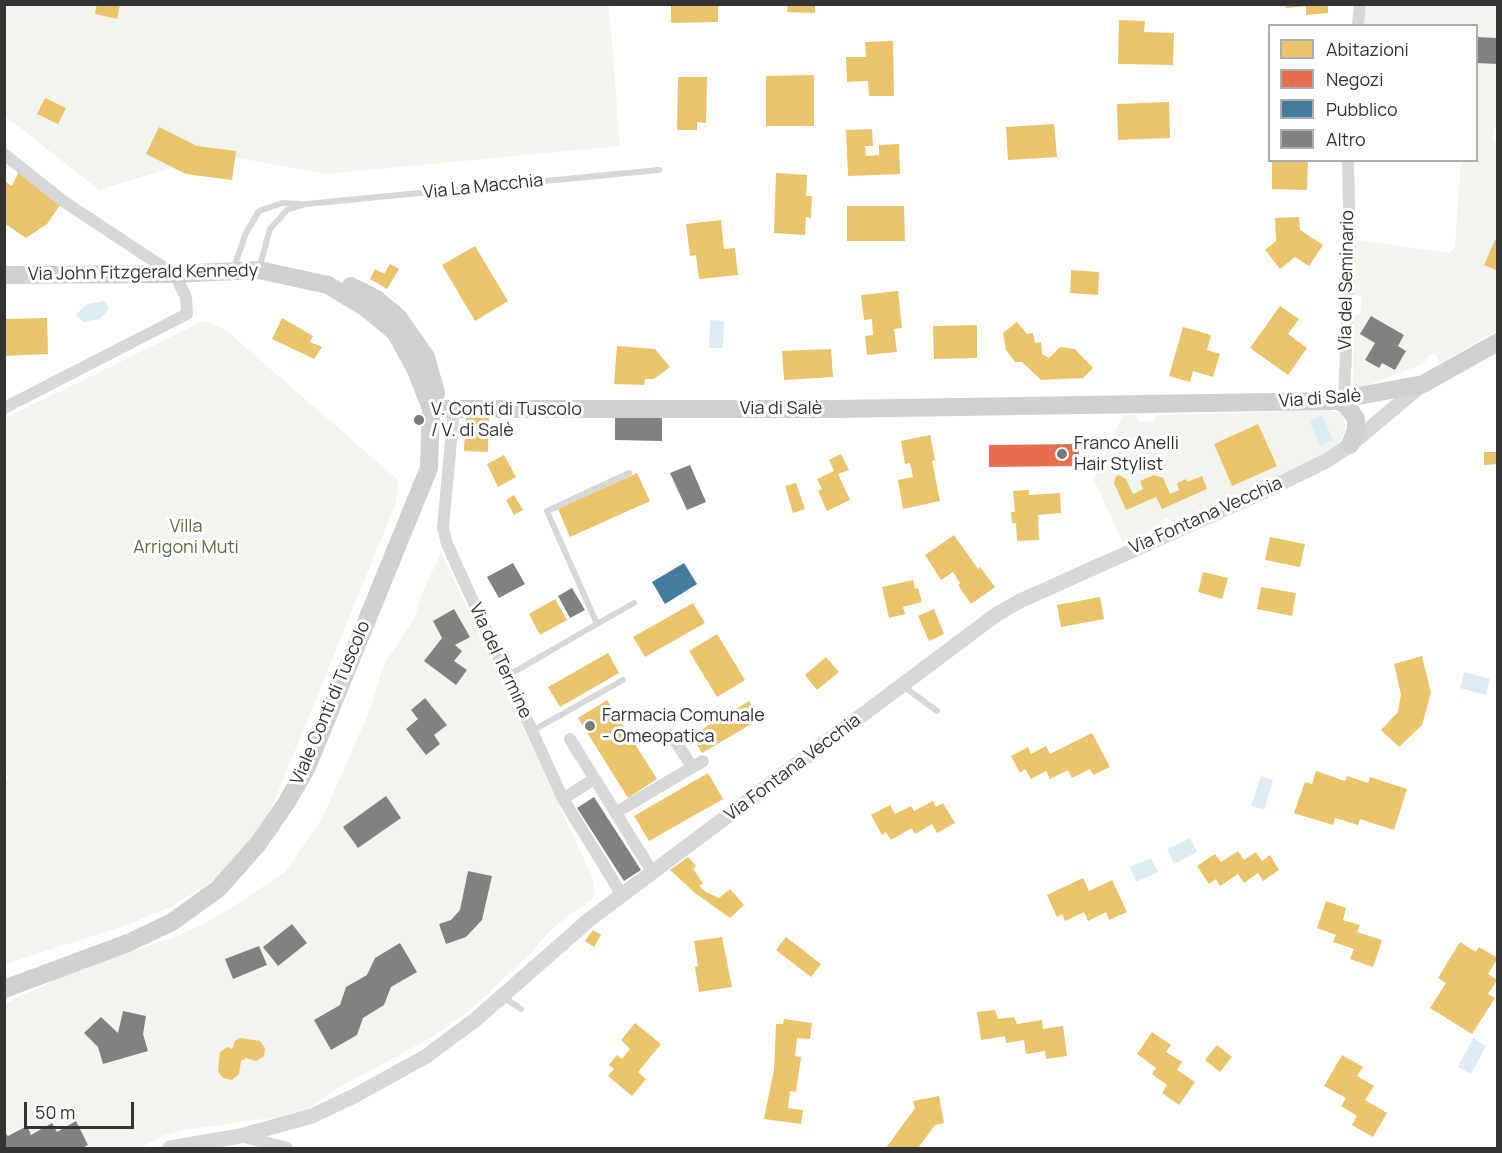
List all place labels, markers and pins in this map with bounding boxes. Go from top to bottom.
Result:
place label: V. Conti di Tuscolo / V. di Salè [431,399,582,442]
marker: V. Conti di Tuscolo / V. di Salè [412,413,426,427]
place label: Franco Anelli Hair Stylist [1074,433,1179,476]
marker: Franco Anelli Hair Stylist [1055,447,1069,461]
place label: Farmacia Comunale - Omeopatica [602,705,765,748]
marker: Farmacia Comunale - Omeopatica [583,719,597,733]

